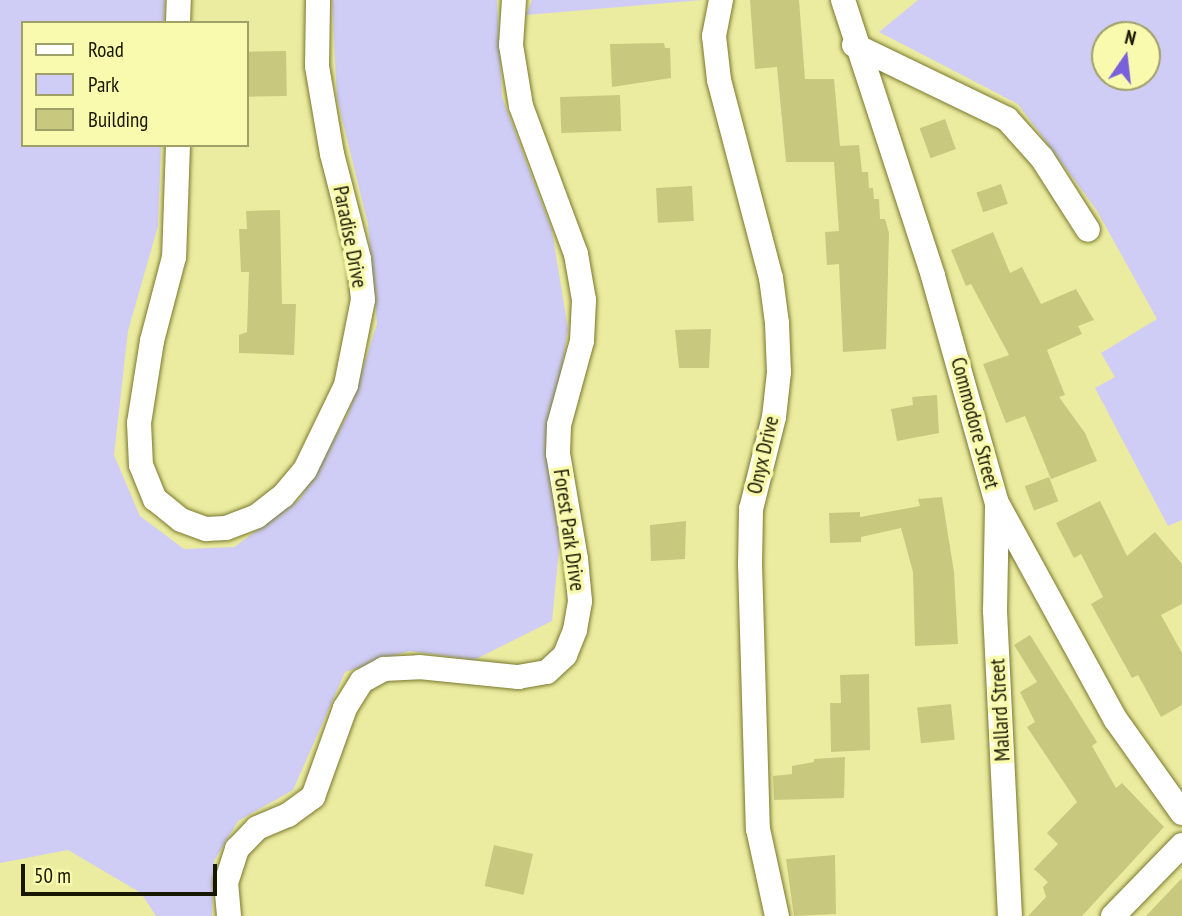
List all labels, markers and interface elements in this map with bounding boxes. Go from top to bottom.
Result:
legend [21,21,248,147]
north arrow [1091,21,1161,91]
text: N [1123,25,1138,50]
text: Road [88,36,124,63]
text: Park [88,71,119,98]
text: Building [88,106,148,133]
street label: Paradise Drive [328,184,372,290]
street label: Commodore Street [945,355,1005,491]
street label: Onyx Drive [742,413,784,497]
street label: Forest Park Drive [548,467,590,593]
street label: Mallard Street [985,658,1015,762]
scale bar [24,850,220,894]
text: 50 m [34,862,71,889]

